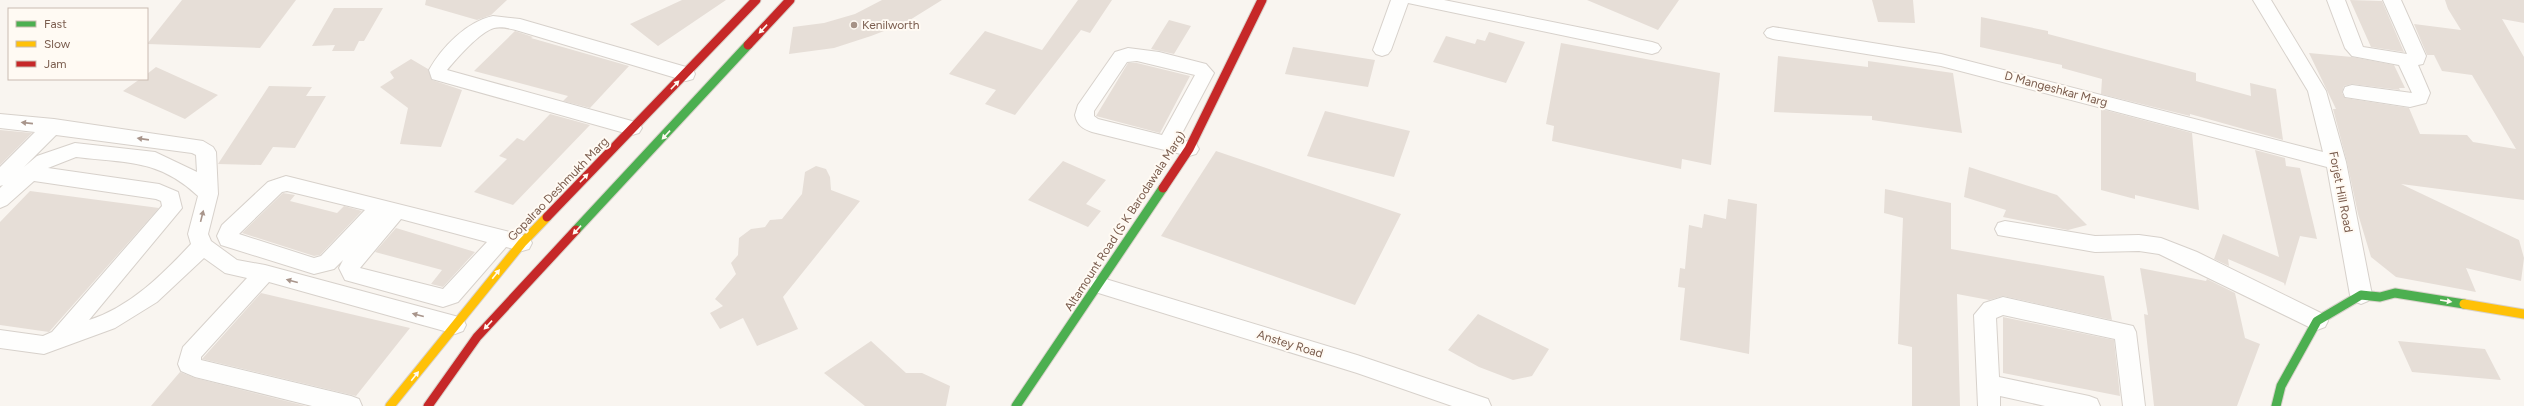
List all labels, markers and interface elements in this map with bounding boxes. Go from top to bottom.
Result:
legend [8,8,148,80]
text: Fast [44,17,67,31]
place label: Kenilworth [862,18,920,32]
marker: Kenilworth [849,20,859,30]
one-way arrow [759,24,768,34]
text: Slow [44,37,71,51]
text: Jam [44,57,67,71]
street label: D Mangeshkar Marg [2003,68,2109,110]
one-way arrow [670,80,680,90]
one-way arrow [21,120,33,127]
street label: Altamount Road (S K Barodawala Marg) [1062,129,1188,313]
one-way arrow [661,130,671,140]
street label: Gopalrao Deshmukh Marg [505,134,611,244]
one-way arrow [137,135,149,142]
street label: Forjet Hill Road [2326,150,2356,234]
one-way arrow [579,173,589,183]
one-way arrow [200,210,206,222]
one-way arrow [572,225,582,235]
one-way arrow [492,269,501,280]
one-way arrow [286,278,298,284]
one-way arrow [2440,298,2452,304]
one-way arrow [411,312,423,318]
one-way arrow [484,320,493,330]
street label: Anstey Road [1255,327,1325,361]
one-way arrow [410,370,419,381]

